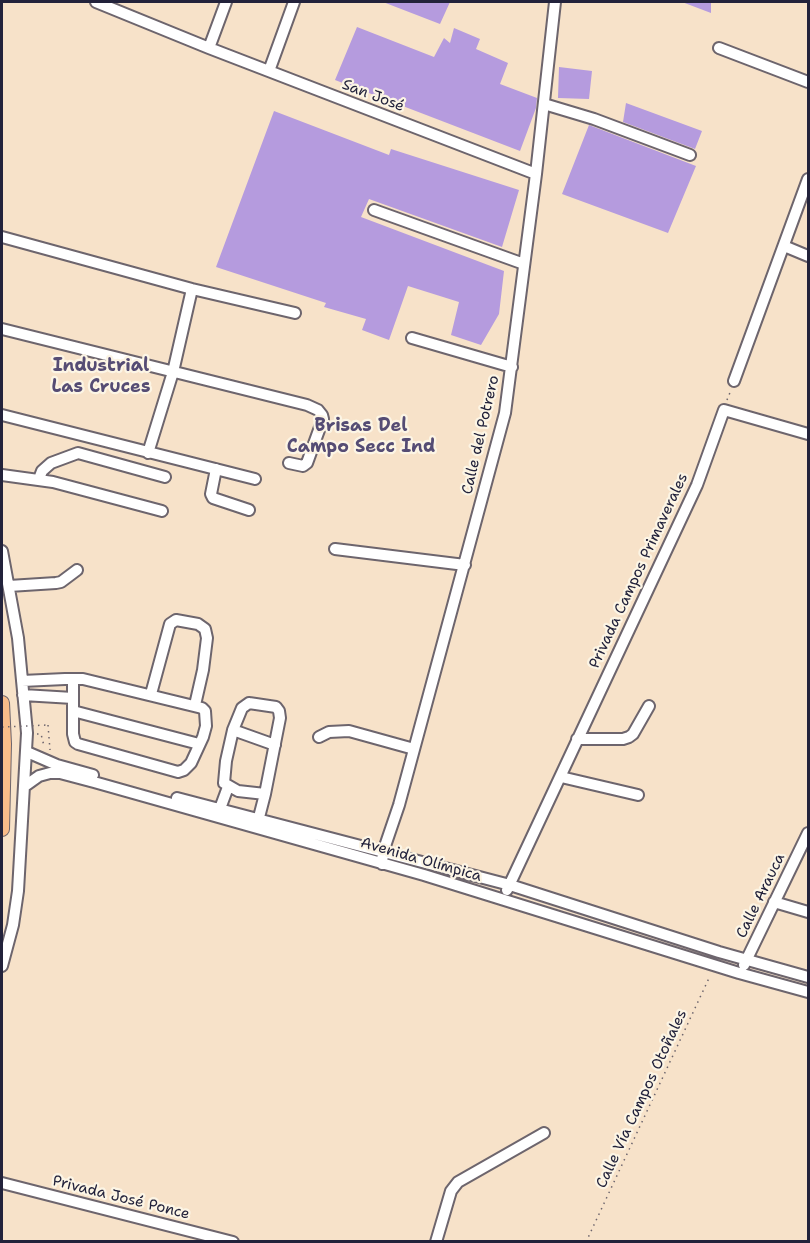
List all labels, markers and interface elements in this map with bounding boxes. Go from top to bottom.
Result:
street label: San José [339,76,407,116]
district label: Industrial Las Cruces [52,355,150,398]
street label: Calle del Potrero [459,374,503,496]
district label: Brisas Del Campo Secc Ind [287,415,435,458]
street label: Privada Campos Primaverales [586,470,692,672]
street label: Avenida Olímpica [358,834,484,886]
street label: Calle Arauca [733,851,789,941]
street label: Calle Vía Campos Otoñales [593,1007,691,1191]
street label: Privada José Ponce [51,1172,191,1224]

